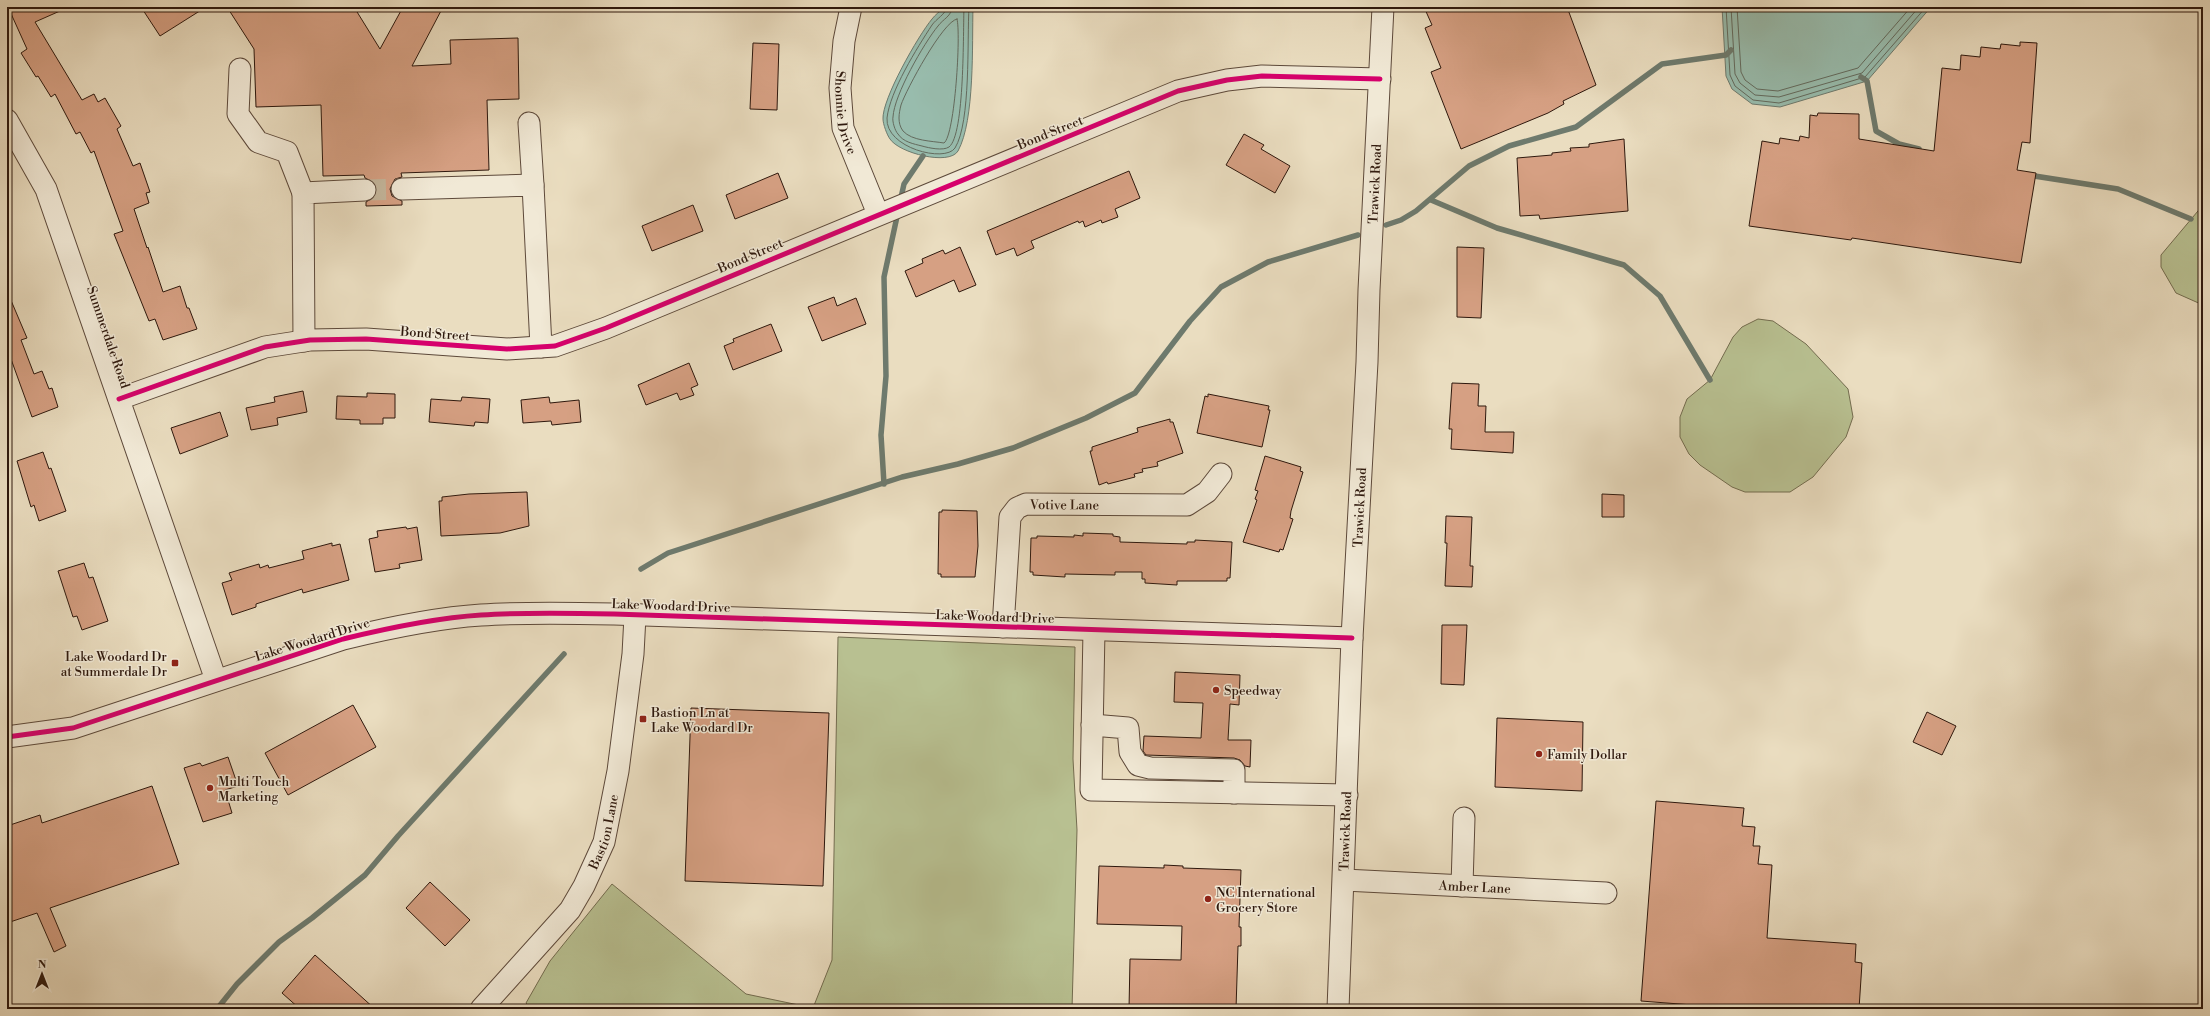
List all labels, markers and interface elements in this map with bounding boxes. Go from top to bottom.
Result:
street label: Shonnie Drive [831,70,860,157]
street label: Bond Street [1014,112,1086,154]
street label: Trawick Road [1365,143,1385,224]
street label: Bond Street [714,235,786,277]
street label: Summerdale Road [83,284,133,391]
street label: Bond Street [399,324,471,344]
street label: Trawick Road [1350,466,1370,548]
street label: Votive Lane [1029,497,1100,513]
street label: Lake Woodard Drive [611,596,731,616]
street label: Lake Woodard Drive [935,607,1055,627]
street label: Lake Woodard Drive [253,615,372,665]
place label: Lake Woodard Dr at Summerdale Dr [61,649,167,680]
marker: Lake Woodard Dr at Summerdale Dr [170,658,180,668]
place label: Speedway [1224,683,1282,699]
marker: Speedway [1211,685,1221,695]
place label: Bastion Ln at Lake Woodard Dr [650,705,753,736]
marker: Bastion Ln at Lake Woodard Dr [638,714,648,724]
place label: Family Dollar [1547,747,1628,763]
marker: Family Dollar [1534,749,1544,759]
place label: Multi Touch Marketing [218,774,289,805]
marker: Multi Touch Marketing [205,783,215,793]
street label: Trawick Road [1336,790,1355,872]
street label: Bastion Lane [585,793,622,873]
street label: Amber Lane [1437,878,1512,897]
place label: NC International Grocery Store [1216,885,1315,916]
marker: NC International Grocery Store [1203,894,1213,904]
north arrow [22,954,62,994]
text: N [38,958,47,972]

